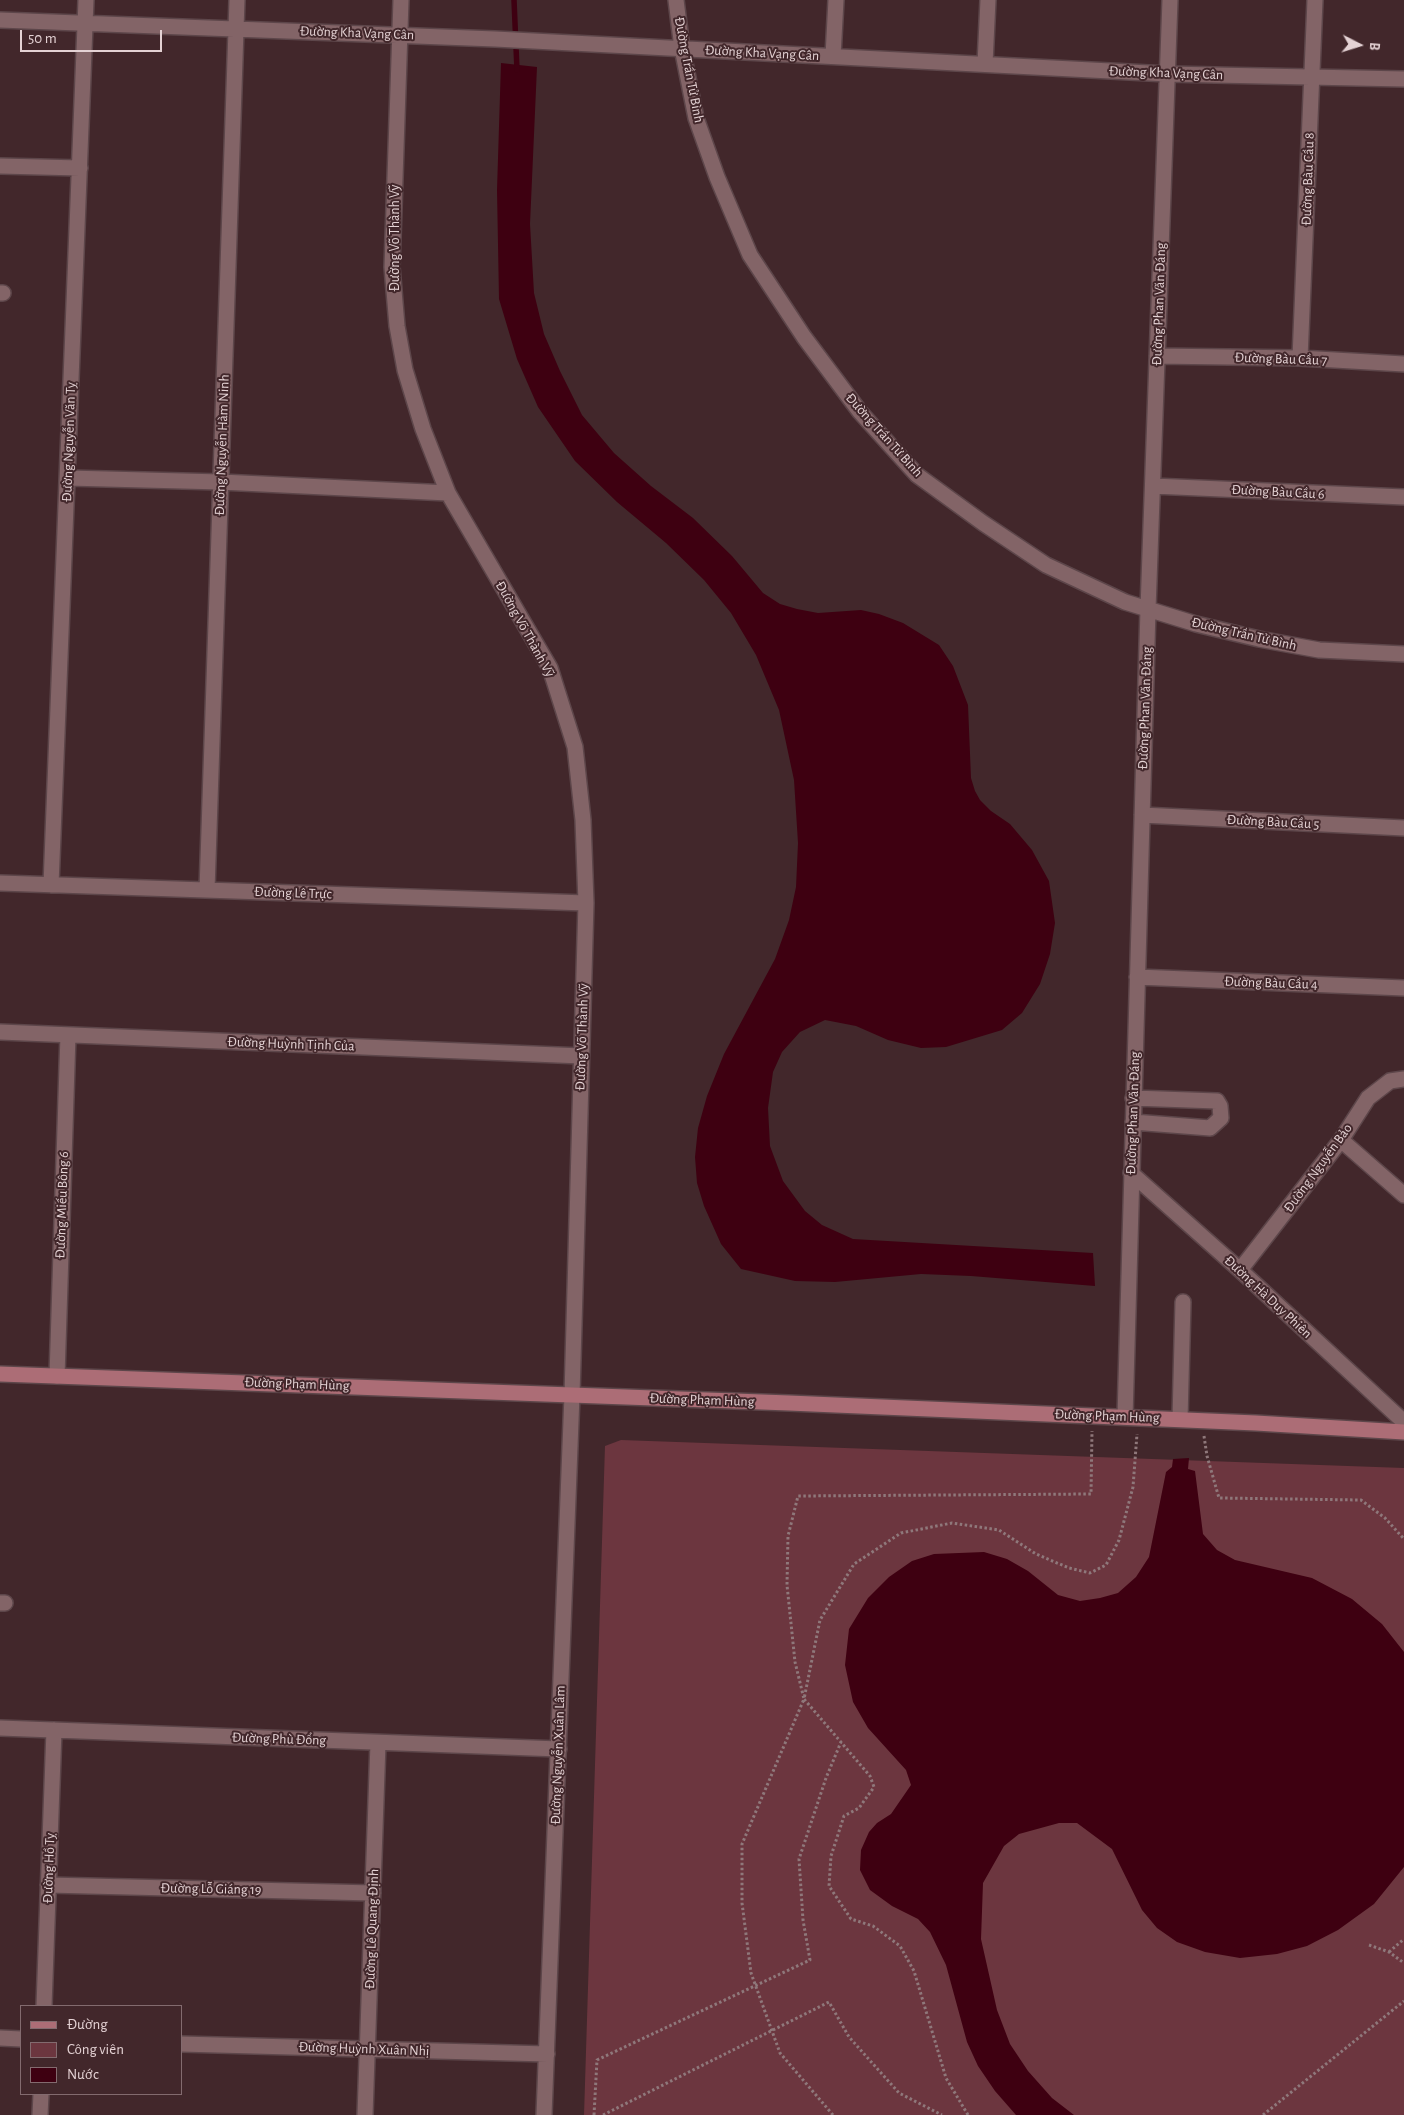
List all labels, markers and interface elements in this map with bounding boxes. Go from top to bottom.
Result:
street label: Đường Trần Tử Bình [671,16,707,124]
scale bar [22,20,165,52]
north arrow [1334,20,1384,70]
street label: Đường Kha Vạng Cân [300,23,414,43]
text: 50 m [28,31,57,46]
street label: Đường Kha Vạng Cân [704,42,820,64]
text: B [1367,42,1381,51]
street label: Đường Kha Vạng Cân [1109,63,1223,83]
street label: Đường Bàu Cầu 8 [1298,132,1318,226]
street label: Đường Võ Thành Vỹ [387,184,403,292]
street label: Đường Phan Văn Đáng [1148,242,1170,366]
street label: Đường Bàu Cầu 7 [1234,349,1328,369]
street label: Đường Nguyễn Hàm Ninh [211,374,233,516]
street label: Đường Nguyễn Văn Tỵ [59,382,79,502]
street label: Đường Trần Tử Bình [842,389,926,481]
street label: Đường Bàu Cầu 6 [1231,481,1325,503]
street label: Đường Võ Thành Vỹ [492,578,558,680]
street label: Đường Trần Tử Bình [1190,614,1298,654]
street label: Đường Phan Văn Đáng [1134,646,1156,770]
street label: Đường Bàu Cầu 5 [1226,811,1320,833]
street label: Đường Lê Trực [254,883,332,903]
street label: Đường Bàu Cầu 4 [1224,973,1318,993]
street label: Đường Võ Thành Vỹ [572,983,592,1091]
street label: Đường Huỳnh Tịnh Của [227,1033,355,1055]
street label: Đường Phan Văn Đáng [1122,1051,1144,1175]
street label: Đường Nguyễn Bảo [1280,1120,1356,1216]
street label: Đường Miếu Bông 6 [52,1151,72,1259]
street label: Đường Hà Duy Phiên [1221,1252,1315,1342]
street label: Đường Phạm Hùng [244,1374,350,1394]
street label: Đường Phạm Hùng [649,1390,755,1410]
street label: Đường Phạm Hùng [1054,1406,1160,1426]
street label: Đường Nguyễn Xuân Lâm [547,1685,569,1825]
street label: Đường Phù Đổng [232,1729,326,1749]
street label: Đường Hồ Tỵ [39,1832,59,1904]
street label: Đường Lê Quang Định [362,1869,382,1989]
street label: Đường Lỗ Giáng 19 [160,1880,262,1898]
legend [20,2005,182,2095]
text: Đường [67,2017,107,2032]
street label: Đường Huỳnh Xuân Nhị [298,2038,430,2060]
text: Công viên [67,2042,124,2057]
text: Nước [67,2067,99,2082]

